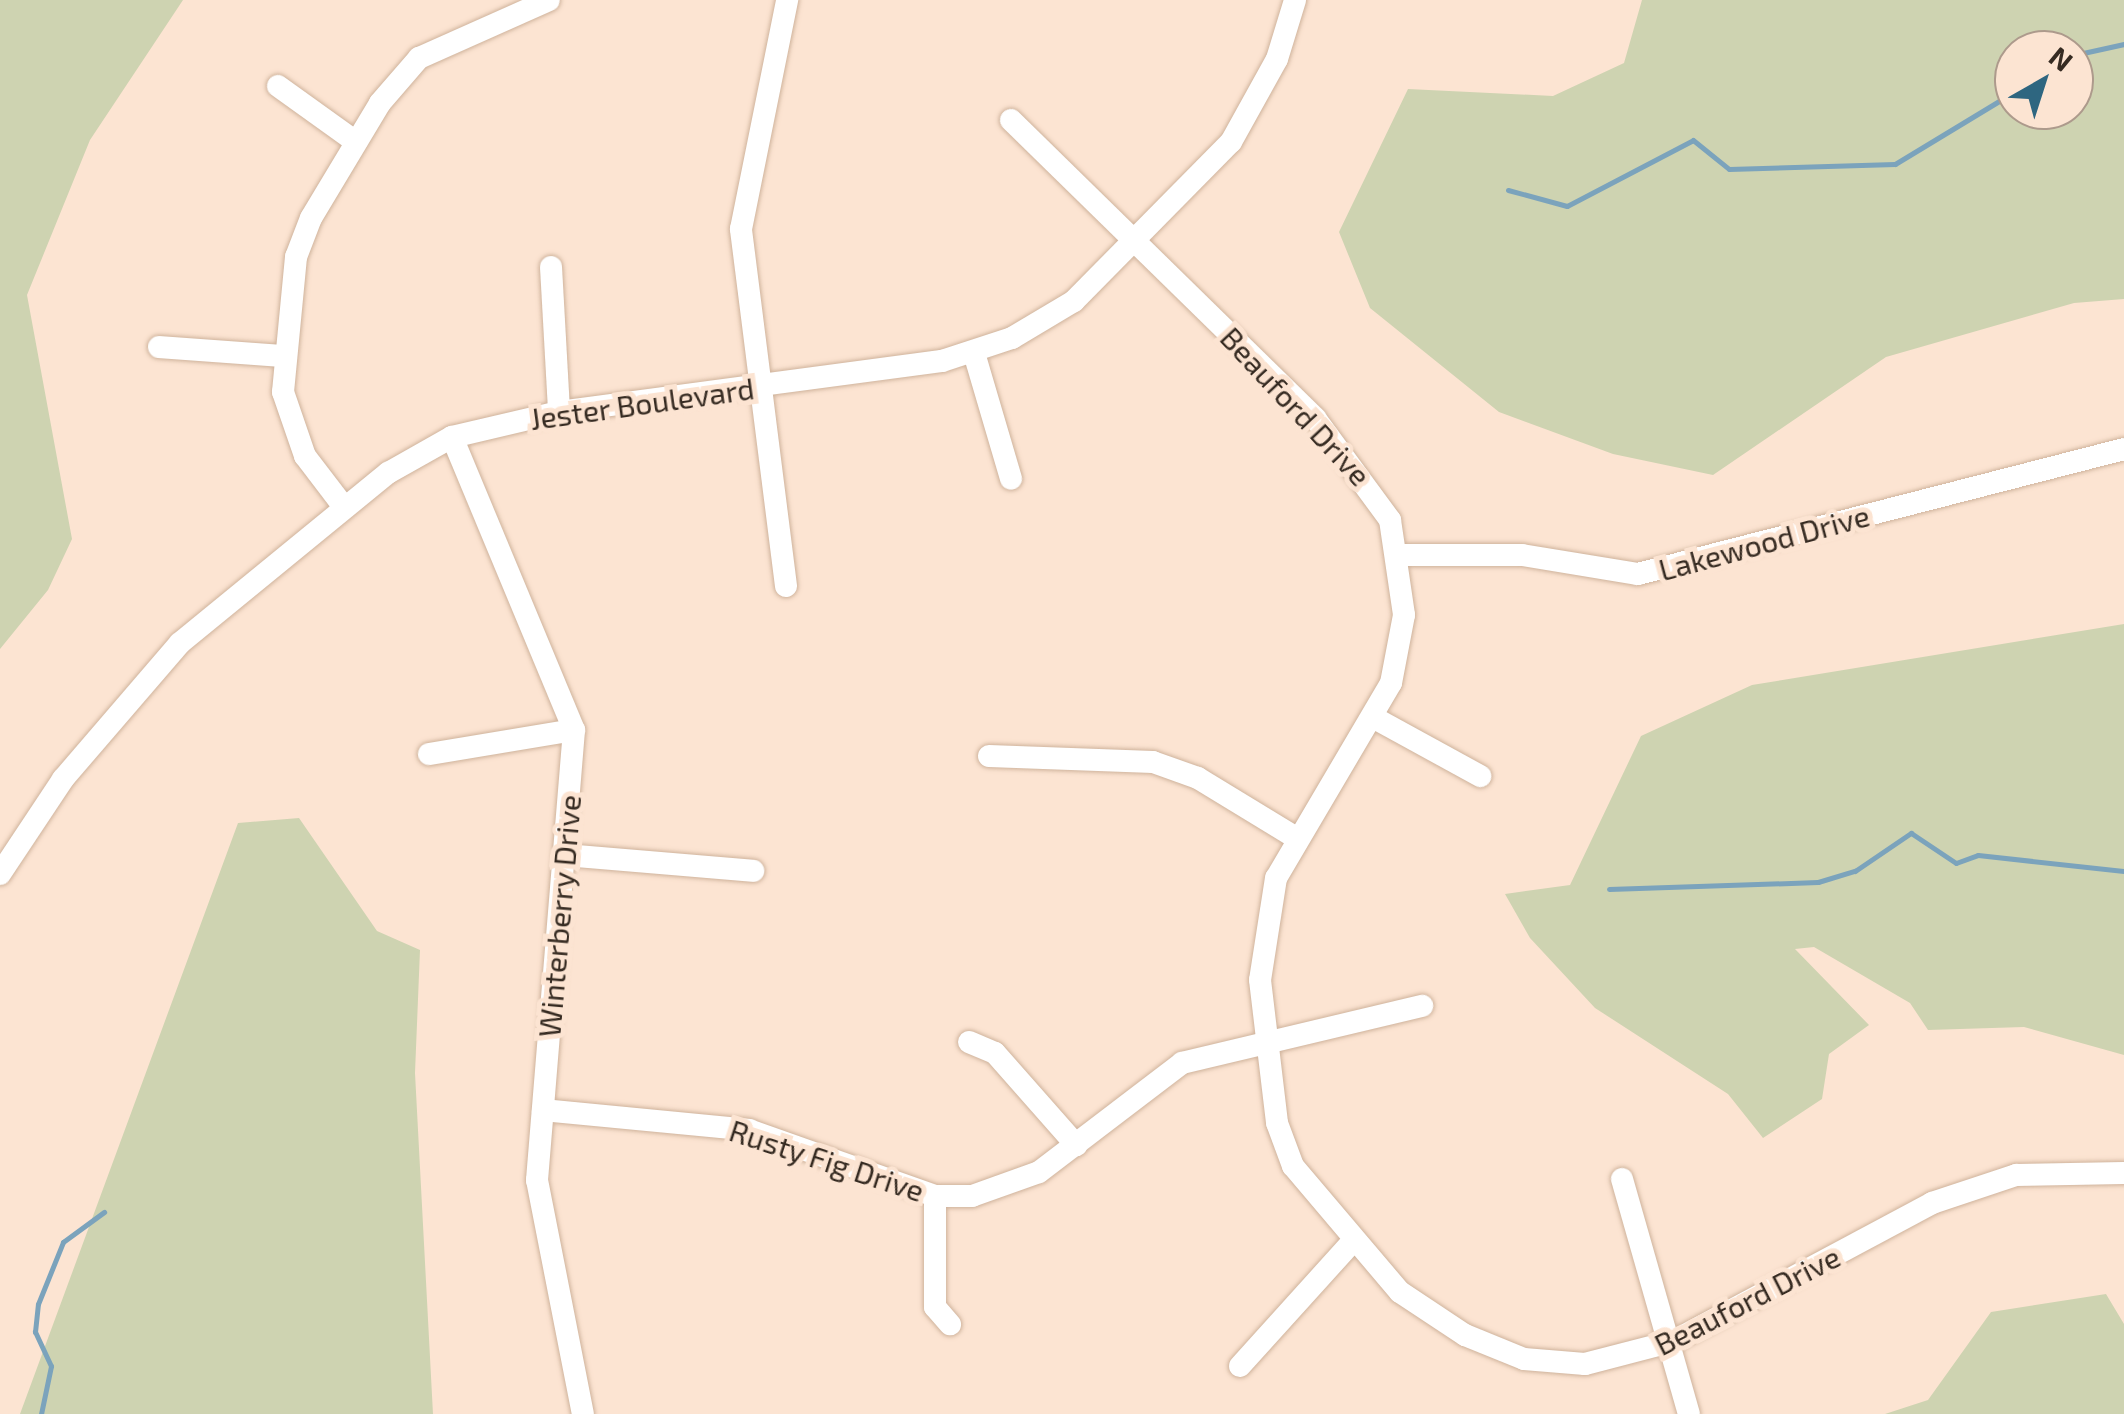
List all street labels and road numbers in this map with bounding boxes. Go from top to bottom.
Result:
street label: Beauford Drive [1214,319,1378,493]
street label: Jester Boulevard [527,369,757,437]
street label: Lakewood Drive [1655,497,1873,587]
street label: Winterberry Drive [530,793,588,1039]
street label: Rusty Fig Drive [725,1111,929,1209]
street label: Beauford Drive [1648,1238,1846,1362]

